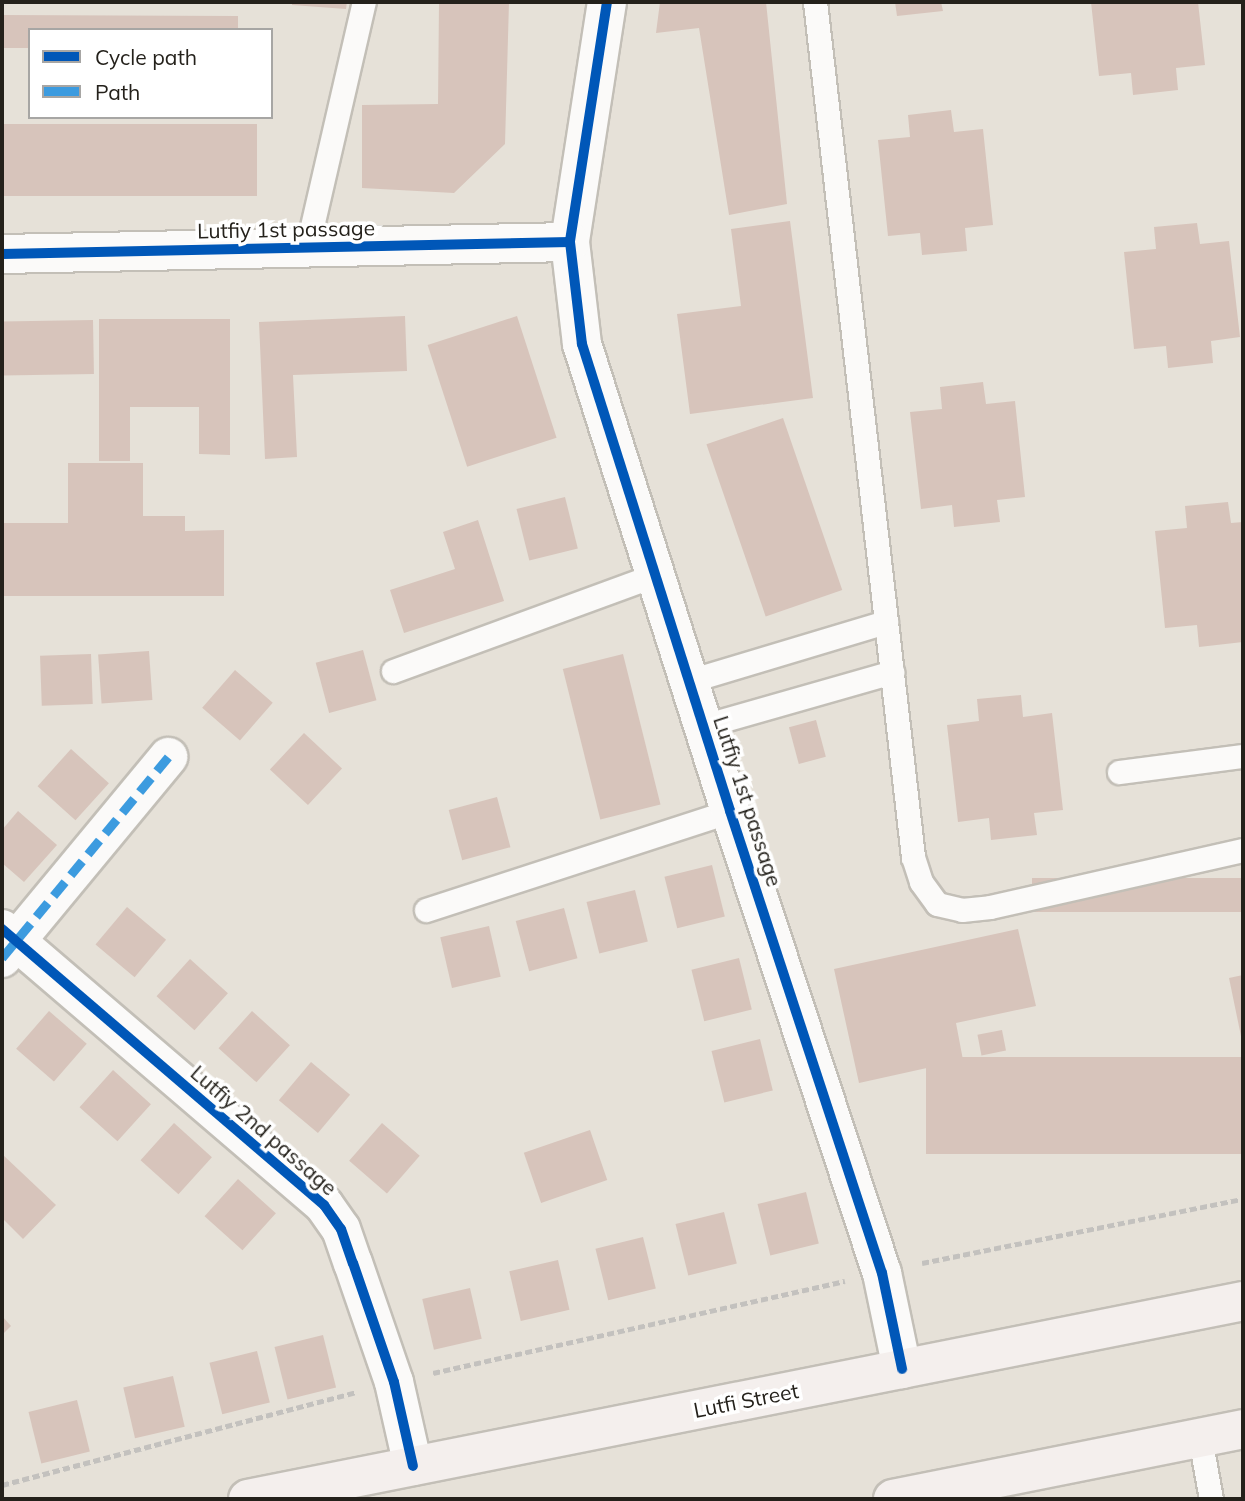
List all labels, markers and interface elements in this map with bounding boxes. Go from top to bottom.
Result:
legend [28,28,273,119]
text: Cycle path [95,44,197,70]
text: Path [95,79,140,105]
street label: Lutfiy 1st passage [197,215,375,243]
street label: Lutfiy 1st passage [709,713,787,889]
street label: Lutfiy 2nd passage [186,1060,342,1200]
street label: Lutfi Street [691,1377,801,1423]

